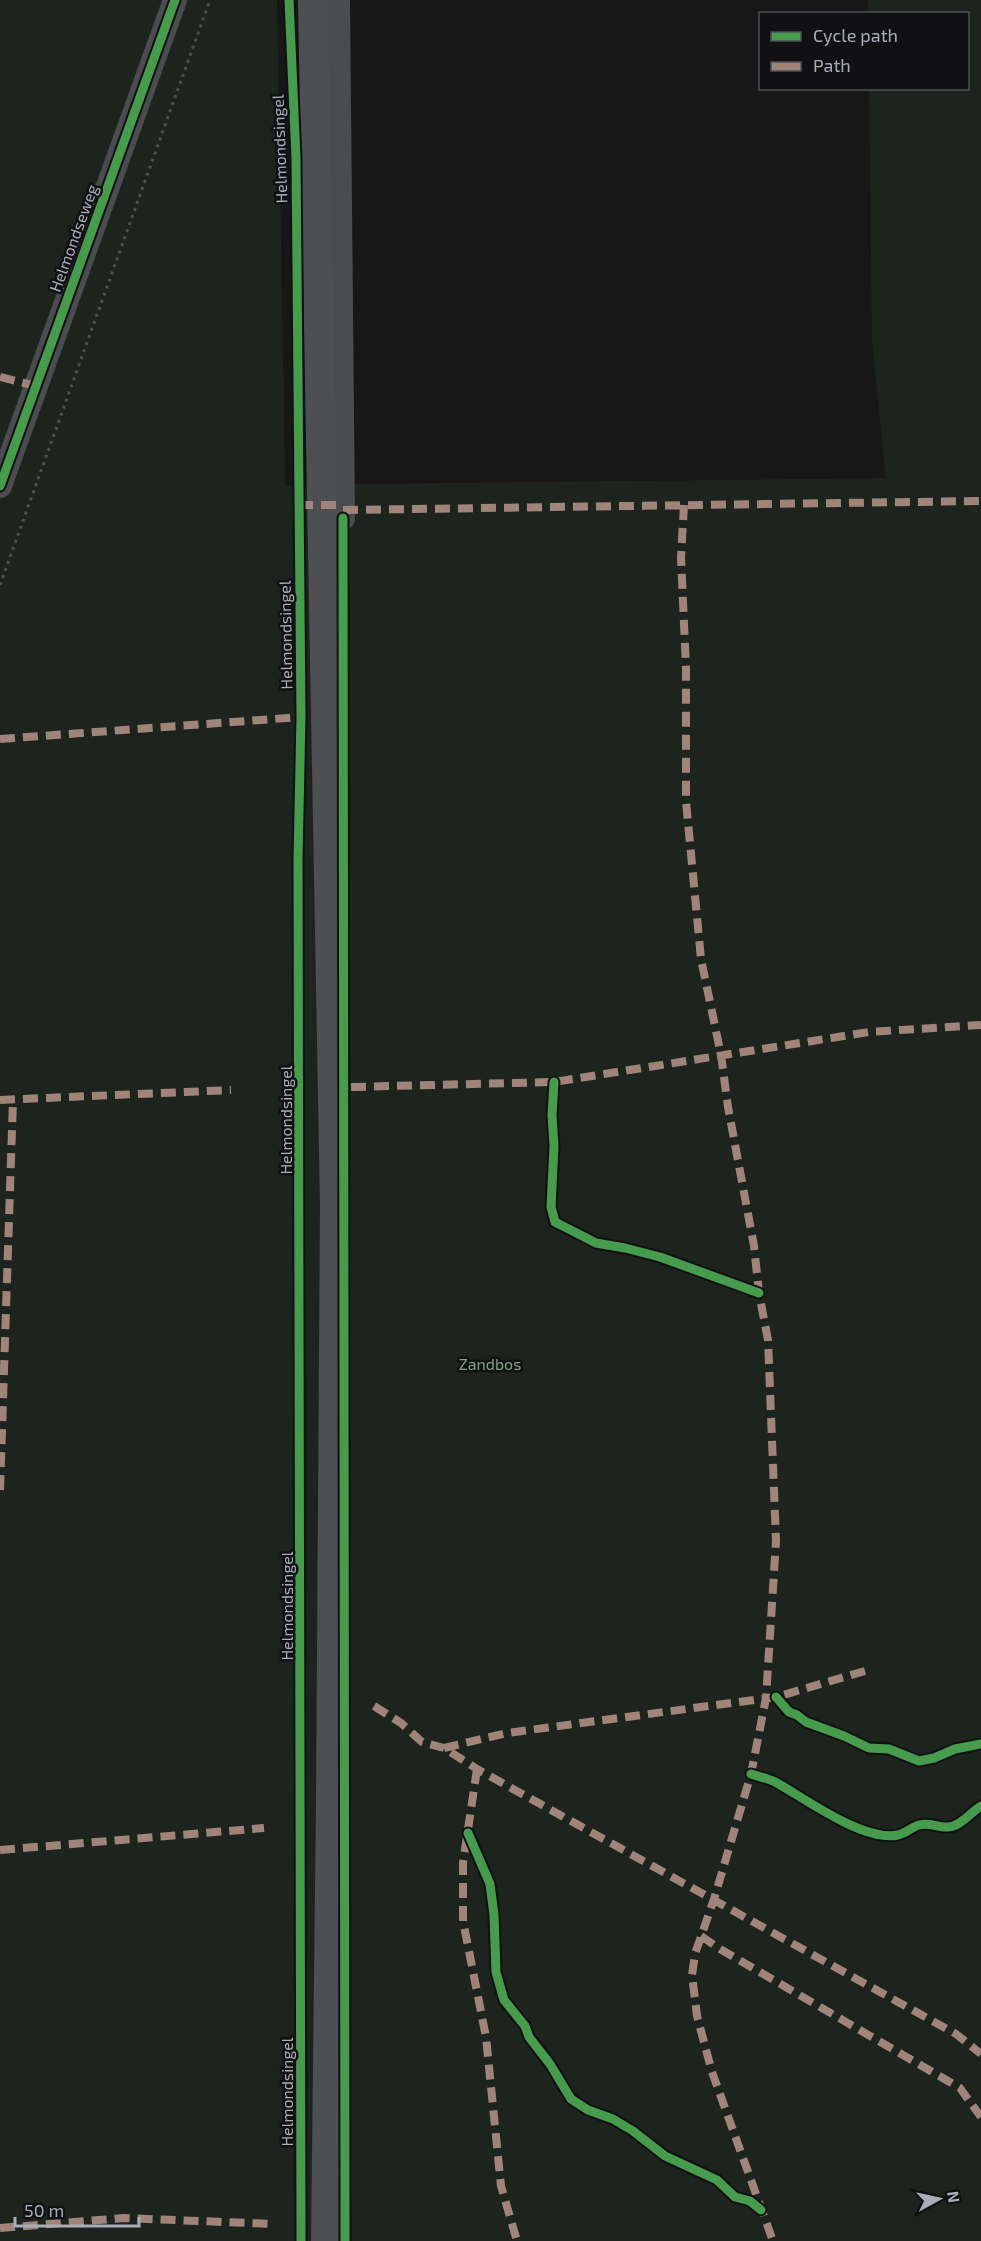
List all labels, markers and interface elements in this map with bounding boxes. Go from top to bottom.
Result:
legend [759,12,969,90]
text: Cycle path [813,24,898,46]
text: Path [813,54,851,76]
street label: Helmondsingel [268,94,290,204]
street label: Helmondseweg [45,182,101,294]
street label: Helmondsingel [275,580,295,690]
street label: Helmondsingel [276,1065,295,1175]
park label: Zandbos [459,1354,521,1373]
street label: Helmondsingel [277,1551,296,1661]
street label: Helmondsingel [277,2037,296,2147]
north arrow [909,2169,969,2229]
scale bar [15,2190,140,2228]
text: N [944,2190,965,2204]
text: 50 m [24,2199,64,2221]

